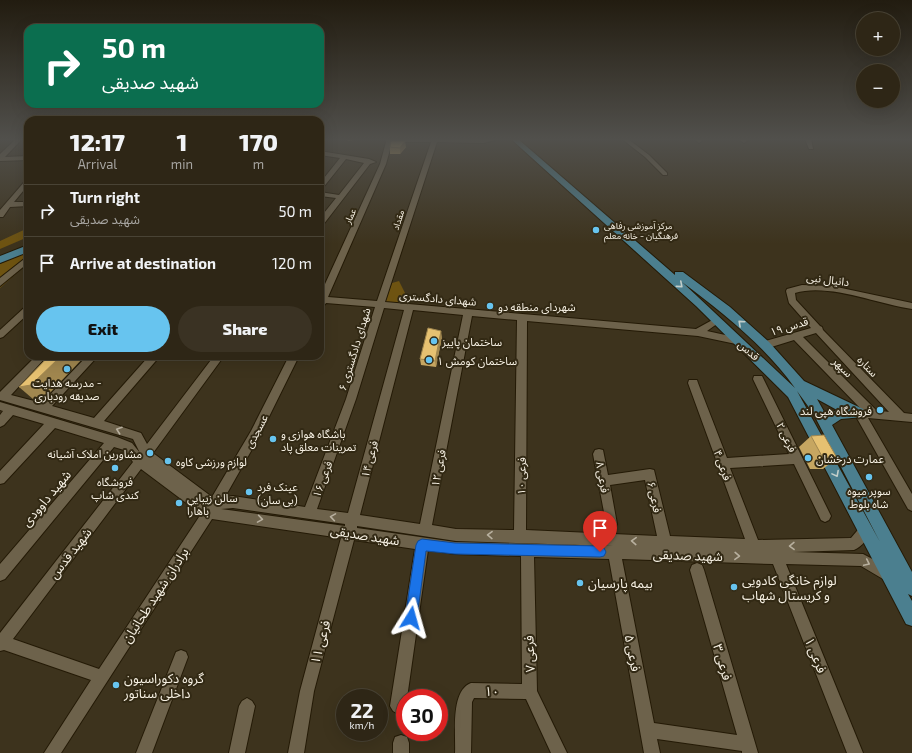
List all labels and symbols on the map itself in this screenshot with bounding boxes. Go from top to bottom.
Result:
street label: عمار [341,206,359,227]
street label: مقداد [390,208,406,231]
place label: مرکز آموزشی رفاهی فرهنگیان - خانه معلم [604,220,678,243]
marker: مرکز آموزشی رفاهی فرهنگیان - خانه معلم [591,225,601,235]
street label: دانیال نبی [806,270,850,289]
one-way arrow [675,281,682,288]
street label: شهدای دادگستری [399,288,477,309]
place label: شهردای منطقه دو [498,300,576,314]
marker: شهردای منطقه دو [485,301,495,311]
street label: شهدای دادگستری ۶ [335,306,374,392]
street label: قدس ۱۹ [768,314,810,339]
one-way arrow [738,320,745,327]
place label: ساختمان پاییز [441,335,503,350]
marker: ساختمان پاییز [429,336,439,346]
street label: قدس [735,337,762,364]
street label: ستاره [854,353,881,380]
place label: ساختمان کومش ۱ [437,354,518,368]
street label: سپهر [828,354,856,381]
marker: ساختمان کومش ۱ [424,355,434,365]
marker: مدرسه هدایت - صدیقه رودباری [62,364,72,374]
place label: مدرسه هدایت - صدیقه رودباری [32,376,102,403]
place label: فروشگاه هپی لند [800,404,872,419]
marker: فروشگاه هپی لند [875,405,885,415]
street label: عسجدی [242,412,271,450]
street label: فرعی ۲ [773,420,800,454]
one-way arrow [116,426,123,435]
place label: باشگاه هوازی و تمرینات معلق پاد [281,427,356,455]
marker: باشگاه هوازی و تمرینات معلق پاد [268,434,278,444]
street label: فرعی ۱۴ [358,439,381,479]
place label: مشاورین املاک آشیانه [47,447,142,461]
marker: مشاورین املاک آشیانه [145,448,155,458]
street label: فرعی ۱۲ [428,448,449,488]
street label: فرعی ۴ [711,448,734,482]
place label: عمارت درخشان [816,452,884,466]
marker: عمارت درخشان [803,453,813,463]
place label: لوازم ورزشی کاوه [176,455,247,470]
marker: لوازم ورزشی کاوه [163,456,173,466]
street label: فرعی ۱۰ [514,457,529,495]
street label: فرعی ۱۶ [309,459,336,499]
street label: فرعی ۸ [593,460,612,494]
marker: فروشگاه کندی شاپ [110,463,120,473]
street label: شهید داوودی [18,467,75,530]
one-way arrow [831,470,839,477]
marker: سوپر میوه شاه بلوط [864,472,874,482]
place label: فروشگاه کندی شاپ [91,475,139,503]
place label: عینک فرد (بی سان) [257,480,298,507]
street label: فرعی ۶ [644,480,665,514]
place label: سوپر میوه شاه بلوط [847,484,891,511]
marker: عینک فرد (بی سان) [244,487,254,497]
place label: سالن زيبايي باهارا [187,491,238,518]
marker: سالن زيبايي باهارا [174,498,184,508]
pin [583,511,617,552]
one-way arrow [330,513,336,522]
one-way arrow [257,514,263,523]
street label: شهید صدیقی [329,522,401,549]
street label: شهید قدس [45,524,96,582]
one-way arrow [487,531,493,539]
one-way arrow [631,537,637,545]
one-way arrow [789,541,795,550]
street label: برادران شهید طحانیان [118,544,193,646]
street label: شهید صدیقی [653,546,723,565]
one-way arrow [734,552,740,560]
one-way arrow [862,558,870,566]
place label: لوازم خانگی کادویی و کریستال شهاب [742,572,837,604]
place label: بیمه پارسیان [588,575,653,593]
marker: بیمه پارسیان [575,578,585,588]
marker: لوازم خانگی کادویی و کریستال شهاب [729,582,739,592]
position arrow [390,597,432,639]
street label: فرعی ۱۱ [307,618,335,666]
street label: فرعی ۵ [621,633,644,673]
street label: فرعی ۷ [520,635,539,673]
street label: فرعی ۱ [801,635,830,676]
street label: فرعی ۳ [709,642,736,682]
place label: گروه دکوراسیون داخلی سناتور [123,670,204,702]
marker: گروه دکوراسیون داخلی سناتور [111,680,121,690]
street label: ۱۰ [484,683,500,699]
speed limit sign: 30 [396,689,448,741]

